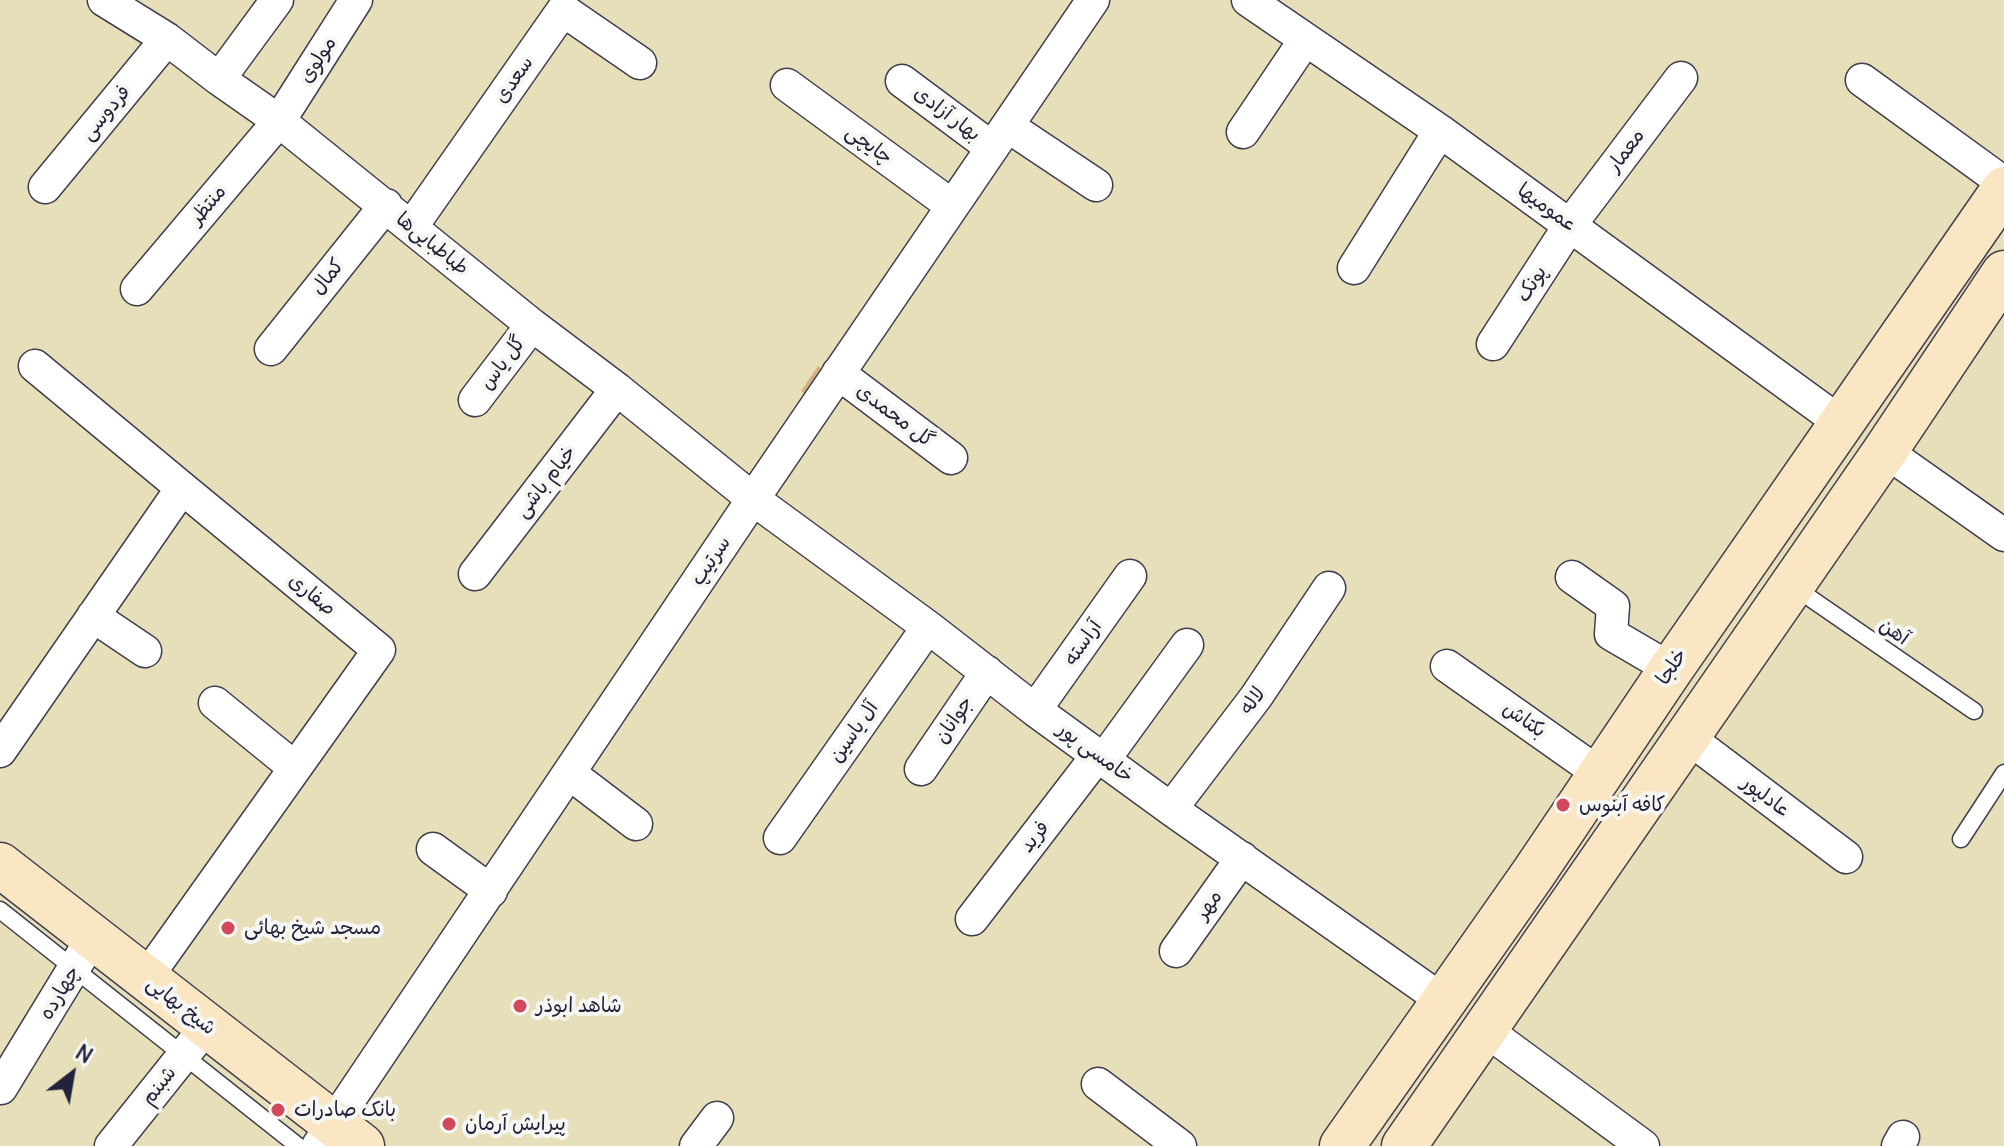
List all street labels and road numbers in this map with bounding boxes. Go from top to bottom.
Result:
street label: مولوی [294,32,342,88]
street label: سعدی [489,52,539,108]
street label: فردوسی [76,80,136,146]
street label: بهار آزادی [909,81,985,147]
street label: چایچی [841,120,897,170]
street label: معمار [1602,124,1650,178]
street label: عمومیها [1512,178,1582,238]
street label: منتظر [184,180,232,230]
street label: طباطبایی‌ها [391,207,473,281]
street label: کمال [306,254,350,300]
street label: پونک [1512,261,1552,307]
street label: گل یاس [475,331,531,395]
street label: گل محمدی [851,379,939,453]
street label: خیام باشی [510,441,582,523]
street label: سرتیپ [686,532,736,590]
street label: صفاری [283,569,341,621]
street label: آهن [1874,613,1914,651]
street label: آراسته [1059,616,1107,670]
street label: خلجا [1651,644,1693,690]
street label: لاله [1235,683,1271,719]
street label: جوانان [930,692,978,748]
street label: آل یاسین [824,697,884,767]
street label: بکتاش [1498,697,1550,743]
street label: خامسی پور [1052,717,1138,789]
street label: عادلپور [1737,771,1795,823]
street label: فرید [1015,816,1055,858]
street label: مهر [1190,886,1228,924]
street label: چهارده [35,962,85,1024]
street label: شیخ بهایی [142,972,220,1040]
street label: شبنم [136,1062,182,1110]

